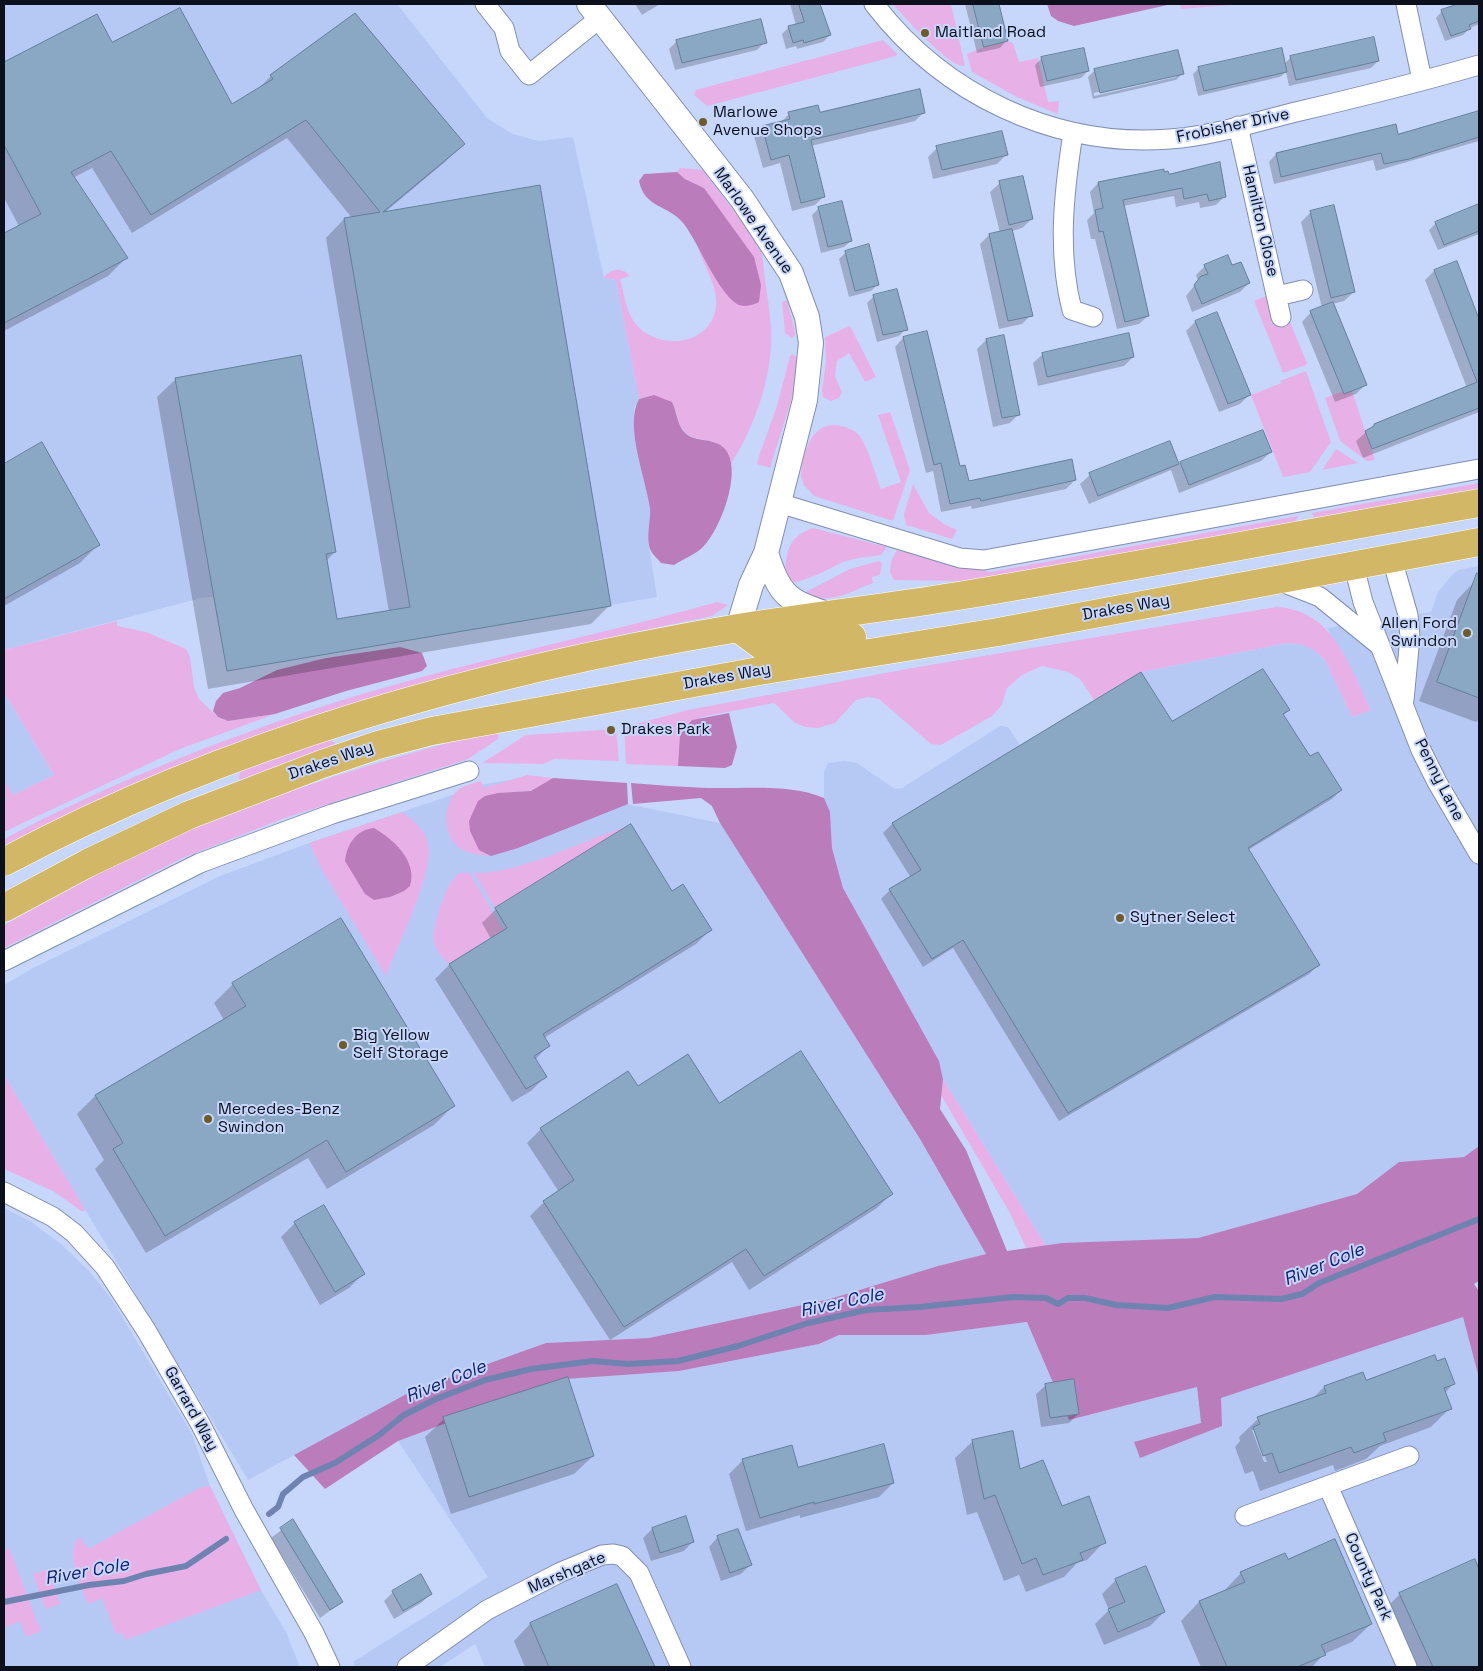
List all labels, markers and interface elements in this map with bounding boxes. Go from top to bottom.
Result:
place label: Maitland Road [935,23,1046,43]
marker: Maitland Road [919,27,931,39]
place label: Marlowe Avenue Shops [713,103,822,141]
street label: Frobisher Drive [1175,105,1291,147]
marker: Marlowe Avenue Shops [697,116,709,128]
street label: Hamilton Close [1238,163,1282,279]
street label: Marlowe Avenue [709,164,797,278]
street label: Drakes Way [1081,591,1171,625]
place label: Allen Ford Swindon [1381,614,1457,652]
marker: Allen Ford Swindon [1461,627,1473,639]
street label: Drakes Way [682,660,772,694]
place label: Drakes Park [621,720,710,740]
marker: Drakes Park [605,724,617,736]
street label: Penny Lane [1410,736,1468,824]
street label: Drakes Way [286,738,376,784]
place label: Sytner Select [1130,908,1236,928]
marker: Sytner Select [1114,912,1126,924]
place label: Big Yellow Self Storage [353,1026,449,1064]
marker: Big Yellow Self Storage [337,1039,349,1051]
place label: Mercedes-Benz Swindon [218,1100,340,1138]
marker: Mercedes-Benz Swindon [202,1113,214,1125]
water label: River Cole [1281,1239,1367,1291]
water label: River Cole [798,1284,886,1322]
water label: River Cole [403,1356,489,1408]
street label: Garrard Way [160,1363,222,1455]
street label: County Park [1340,1530,1396,1624]
street label: Marshgate [525,1548,609,1598]
water label: River Cole [43,1554,131,1590]

